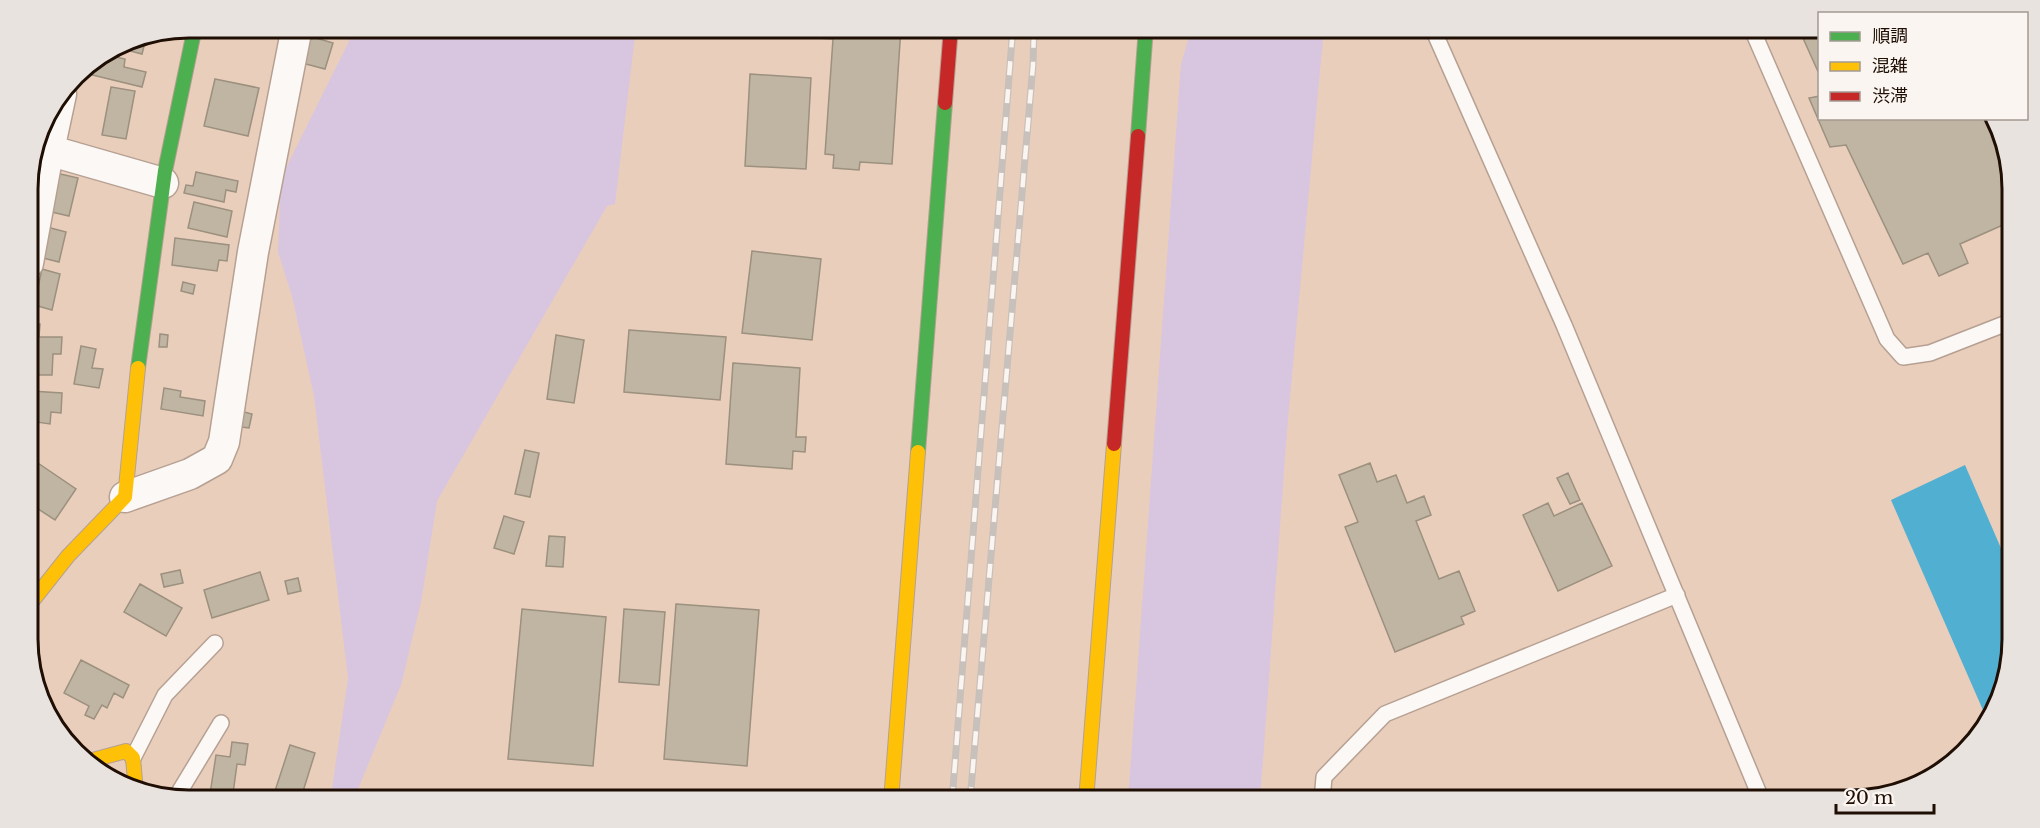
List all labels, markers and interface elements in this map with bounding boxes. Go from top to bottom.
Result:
legend [1818,12,2028,120]
text: 順調 [1872,25,1908,47]
text: 混雑 [1872,55,1908,77]
text: 渋滞 [1872,85,1908,107]
scale bar [1836,777,1934,815]
text: 20 m [1845,787,1893,809]

